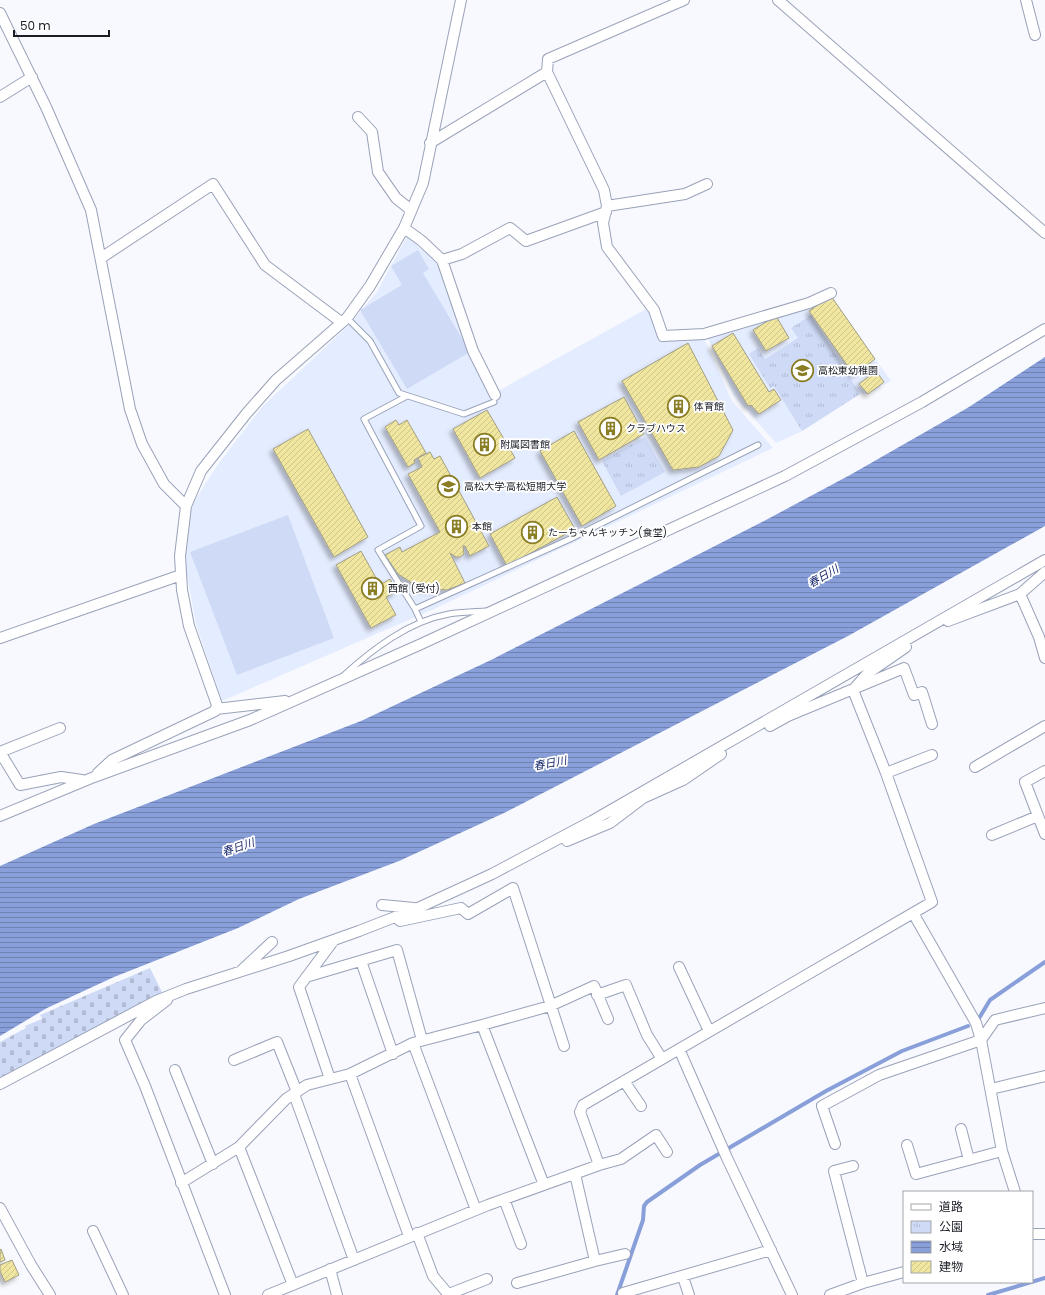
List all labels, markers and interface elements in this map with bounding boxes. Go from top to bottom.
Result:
scale bar [14,12,109,38]
text: 50 m [20,17,51,34]
school or university icon: 高松東幼稚園 [790,357,816,383]
place label: 高松東幼稚園 [818,363,878,378]
building icon: 体育館 [665,393,691,419]
place label: 体育館 [694,399,724,414]
building icon: クラブハウス [598,415,624,441]
place label: クラブハウス [626,421,686,436]
building icon: 附属図書館 [471,431,497,457]
place label: 附属図書館 [500,437,550,452]
school or university icon: 高松大学·高松短期大学 [435,473,461,499]
place label: 高松大学·高松短期大学 [464,479,566,494]
building icon: 本館 [444,513,470,539]
place label: 本館 [472,519,492,534]
building icon: たーちゃんキッチン(食堂) [519,519,545,545]
place label: たーちゃんキッチン(食堂) [548,525,667,540]
water label: 春日川 [805,560,842,591]
building icon: 西館 (受付) [359,575,385,601]
place label: 西館 (受付) [388,581,440,596]
water label: 春日川 [532,752,569,774]
water label: 春日川 [220,834,257,860]
legend [903,1191,1033,1283]
text: 道路 [939,1198,963,1215]
text: 公園 [939,1218,963,1235]
text: 水域 [939,1238,963,1255]
text: 建物 [939,1258,963,1275]

